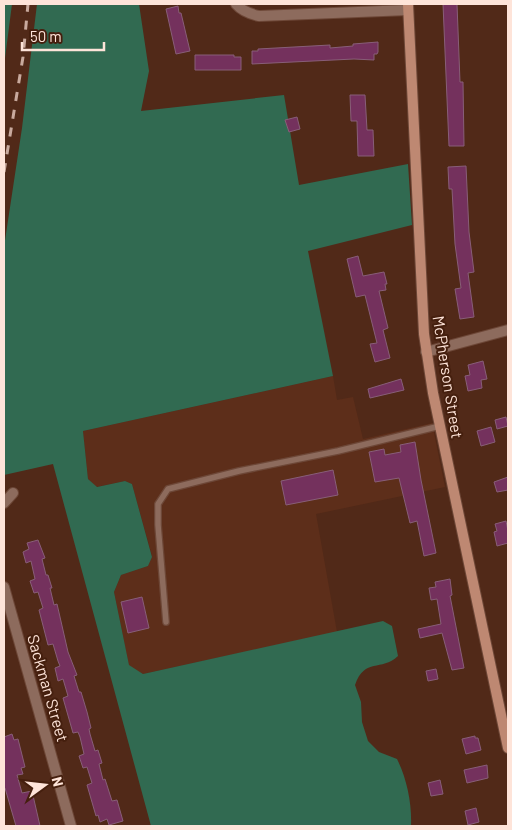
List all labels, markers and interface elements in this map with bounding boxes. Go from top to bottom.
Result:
scale bar [22,20,105,52]
text: 50 m [30,27,62,45]
street label: McPherson Street [429,314,468,440]
street label: Sackman Street [24,632,73,744]
north arrow [20,760,70,810]
text: N [49,775,67,788]

